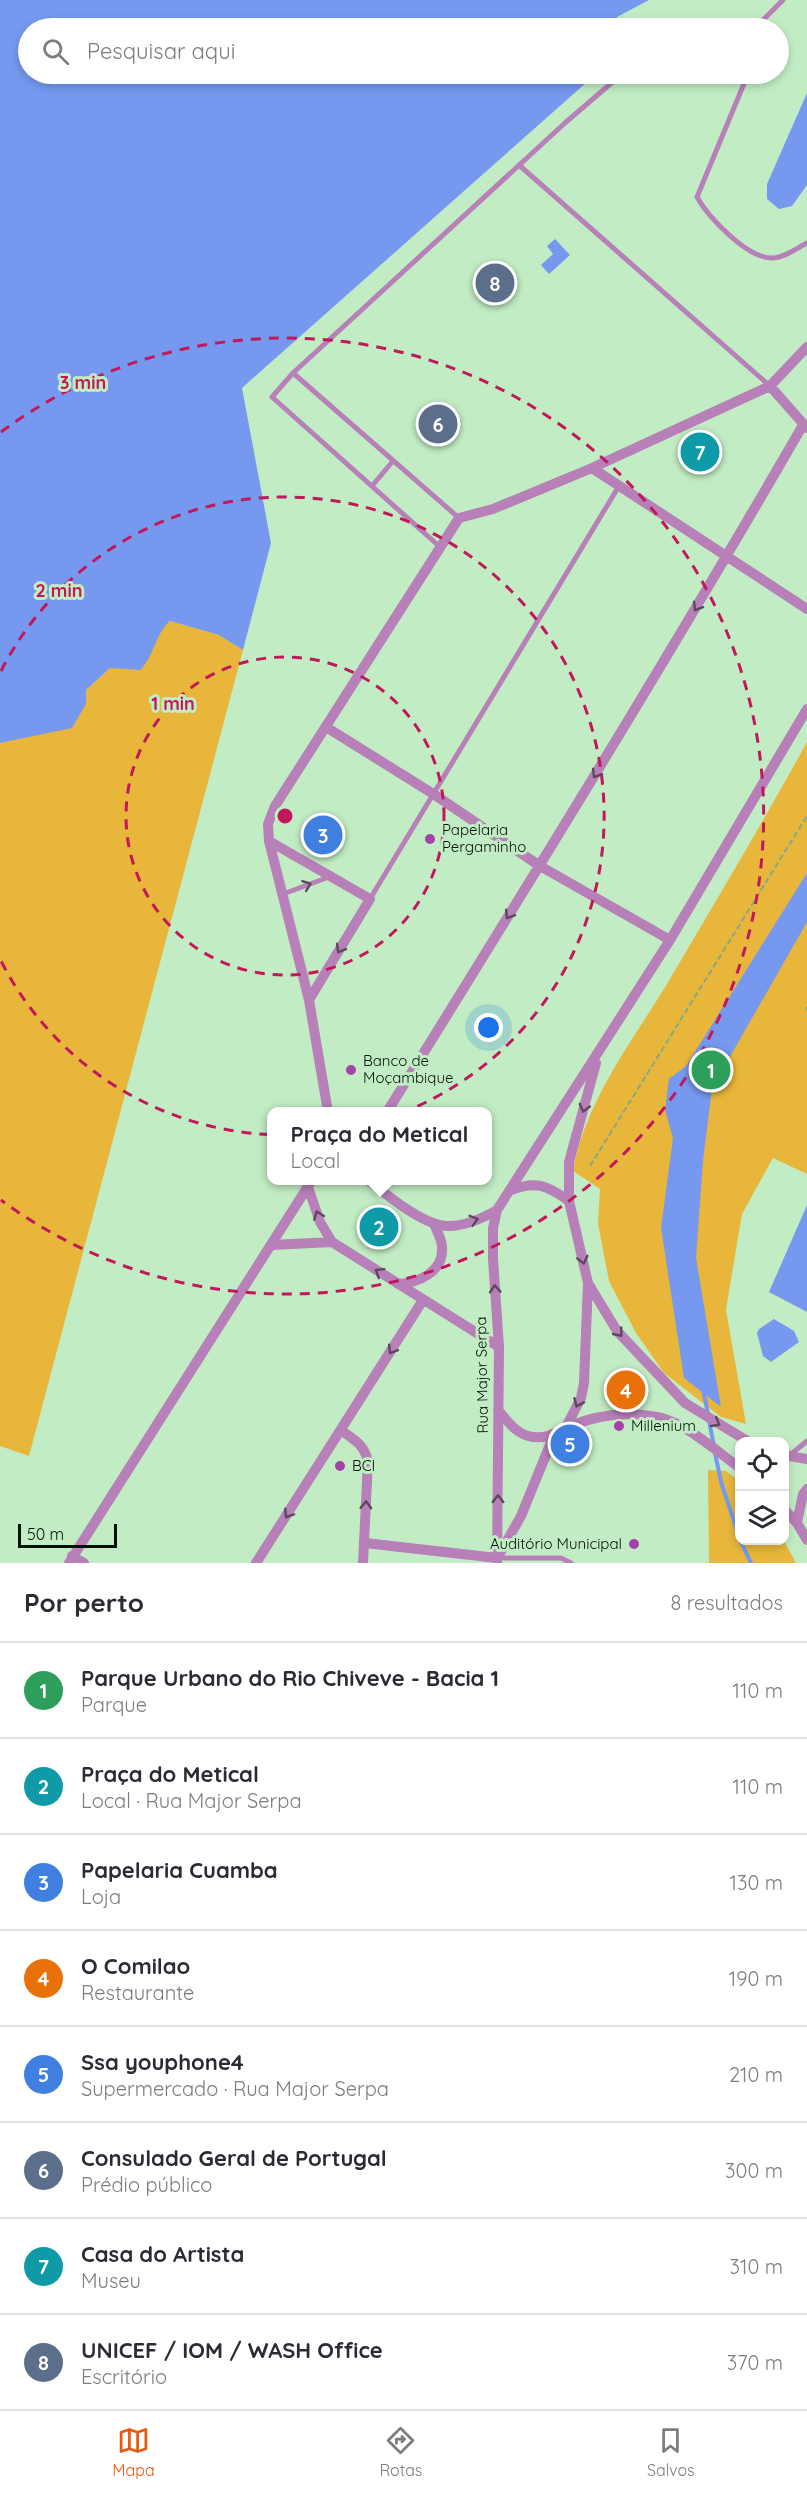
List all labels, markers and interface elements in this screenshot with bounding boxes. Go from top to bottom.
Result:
search box [18,18,789,84]
icon: search [39,35,72,68]
text: Pesquisar aqui [87,37,235,65]
pin: 8 [476,260,514,306]
text: 3 min [60,371,106,394]
pin: 6 [418,402,458,446]
pin: 7 [680,430,720,474]
text: 2 min [36,579,82,602]
one-way arrow [692,601,704,611]
text: 1 min [151,692,195,715]
one-way arrow [591,768,603,778]
centre of rings [275,806,295,826]
pin: 3 [304,812,342,858]
place label: Papelaria Pergaminho [442,820,526,856]
marker: Papelaria Pergaminho [423,832,437,846]
one-way arrow [301,880,312,893]
one-way arrow [505,909,517,919]
one-way arrow [335,943,347,953]
your location [474,1013,503,1042]
pin: 1 [692,1048,730,1092]
place label: Banco de Moçambique [363,1051,453,1087]
marker: Banco de Moçambique [344,1063,358,1077]
one-way arrow [579,1102,591,1112]
popup [267,1107,492,1185]
text: Praça do Metical [291,1120,468,1148]
text: Local [291,1148,340,1173]
pin: 2 [360,1204,398,1250]
one-way arrow [313,1211,325,1222]
one-way arrow [468,1215,479,1227]
one-way arrow [575,1255,588,1265]
one-way arrow [375,1267,385,1279]
one-way arrow [489,1284,502,1293]
street label: Rua Major Serpa [471,1316,492,1434]
one-way arrow [612,1326,623,1337]
one-way arrow [389,1343,400,1354]
pin: 4 [606,1368,646,1412]
one-way arrow [573,1397,585,1408]
place label: Millenium [631,1416,696,1435]
one-way arrow [710,1416,720,1428]
marker: Millenium [612,1419,626,1433]
pin: 5 [550,1422,590,1466]
map controls [735,1437,789,1545]
button: locate [735,1437,789,1491]
place label: BCI [352,1456,375,1475]
marker: BCI [333,1459,347,1473]
button: layers [735,1491,789,1545]
one-way arrow [492,1495,504,1504]
one-way arrow [360,1500,372,1509]
one-way arrow [283,1508,295,1518]
scale bar [18,1521,117,1548]
text: 50 m [27,1524,64,1544]
place label: Auditório Municipal [490,1534,622,1553]
marker: Auditório Municipal [627,1537,641,1551]
text: Por perto [24,1586,144,1619]
text: 8 resultados [670,1590,783,1615]
text: Parque Urbano do Rio Chiveve - Bacia 1 [81,1664,499,1692]
text: 1 [40,1678,47,1703]
text: 110 m [733,1678,783,1703]
text: Parque [81,1692,147,1717]
text: Praça do Metical [81,1760,259,1788]
text: 2 [38,1774,49,1799]
text: 110 m [733,1774,783,1799]
text: Local · Rua Major Serpa [81,1788,302,1813]
text: Papelaria Cuamba [81,1856,278,1884]
text: 3 [38,1870,49,1895]
text: 130 m [730,1870,783,1895]
text: Loja [81,1884,121,1909]
text: O Comilao [81,1952,190,1980]
text: 4 [38,1966,49,1991]
text: 190 m [729,1966,783,1991]
text: Restaurante [81,1980,194,2005]
text: Ssa youphone4 [81,2048,244,2076]
text: 5 [38,2062,49,2087]
text: 210 m [729,2062,783,2087]
text: Supermercado · Rua Major Serpa [81,2076,389,2101]
text: Consulado Geral de Portugal [81,2144,387,2172]
text: 6 [38,2158,49,2183]
text: 300 m [725,2158,783,2183]
text: Prédio público [81,2172,212,2197]
text: Casa do Artista [81,2240,244,2268]
text: 7 [38,2254,49,2279]
text: 310 m [730,2254,783,2279]
text: Museu [81,2268,141,2293]
text: UNICEF / IOM / WASH Office [81,2336,383,2364]
text: 8 [38,2350,49,2375]
text: 370 m [727,2350,783,2375]
text: Escritório [81,2364,167,2389]
tab: Mapa [112,2424,155,2480]
tab: Rotas [379,2424,422,2480]
tab: Salvos [647,2424,695,2480]

